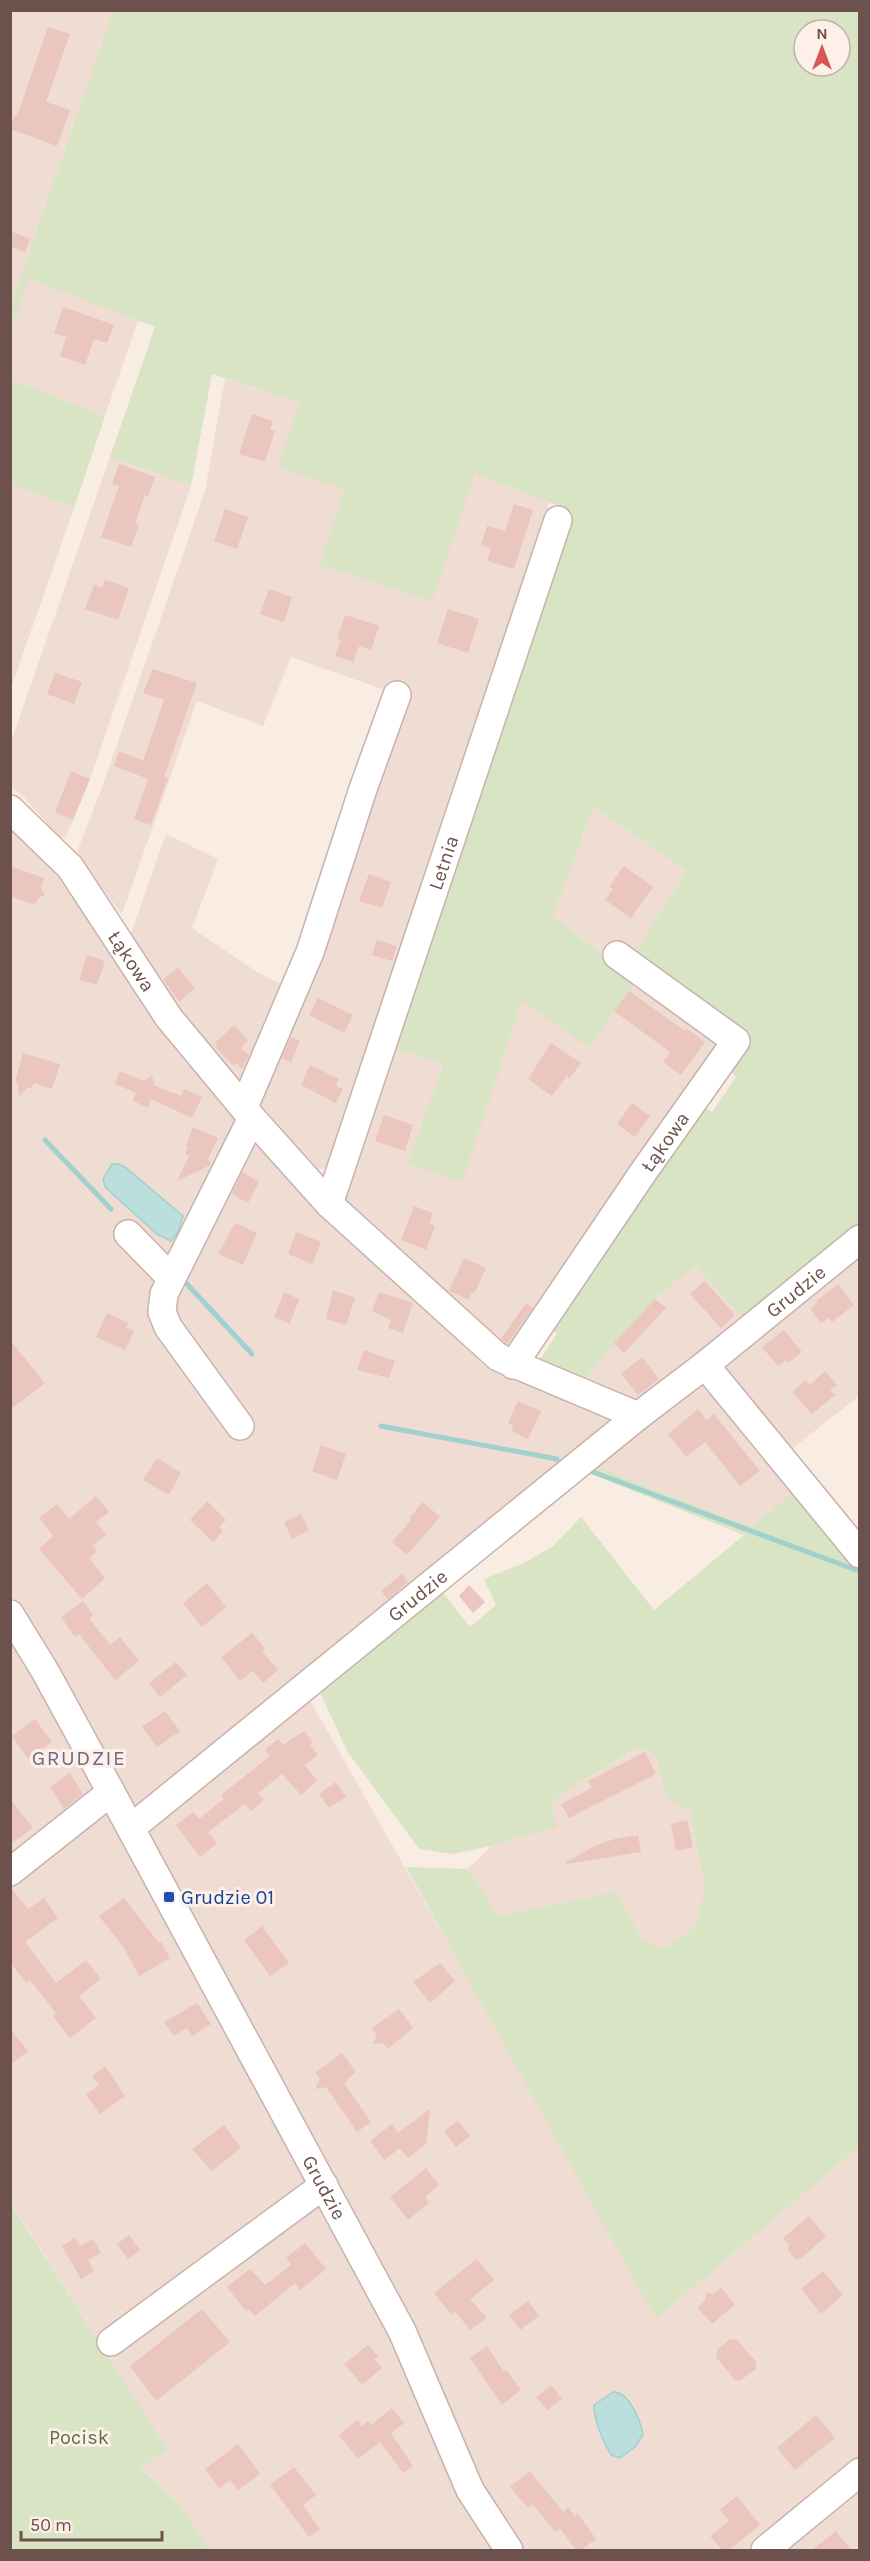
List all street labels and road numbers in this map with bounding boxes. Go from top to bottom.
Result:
street label: Letnia [423,832,463,893]
street label: Łąkowa [103,926,160,996]
street label: Łąkowa [636,1107,694,1176]
street label: Grudzie [761,1260,830,1322]
street label: Grudzie [383,1564,452,1626]
street label: Grudzie [298,2151,351,2224]

